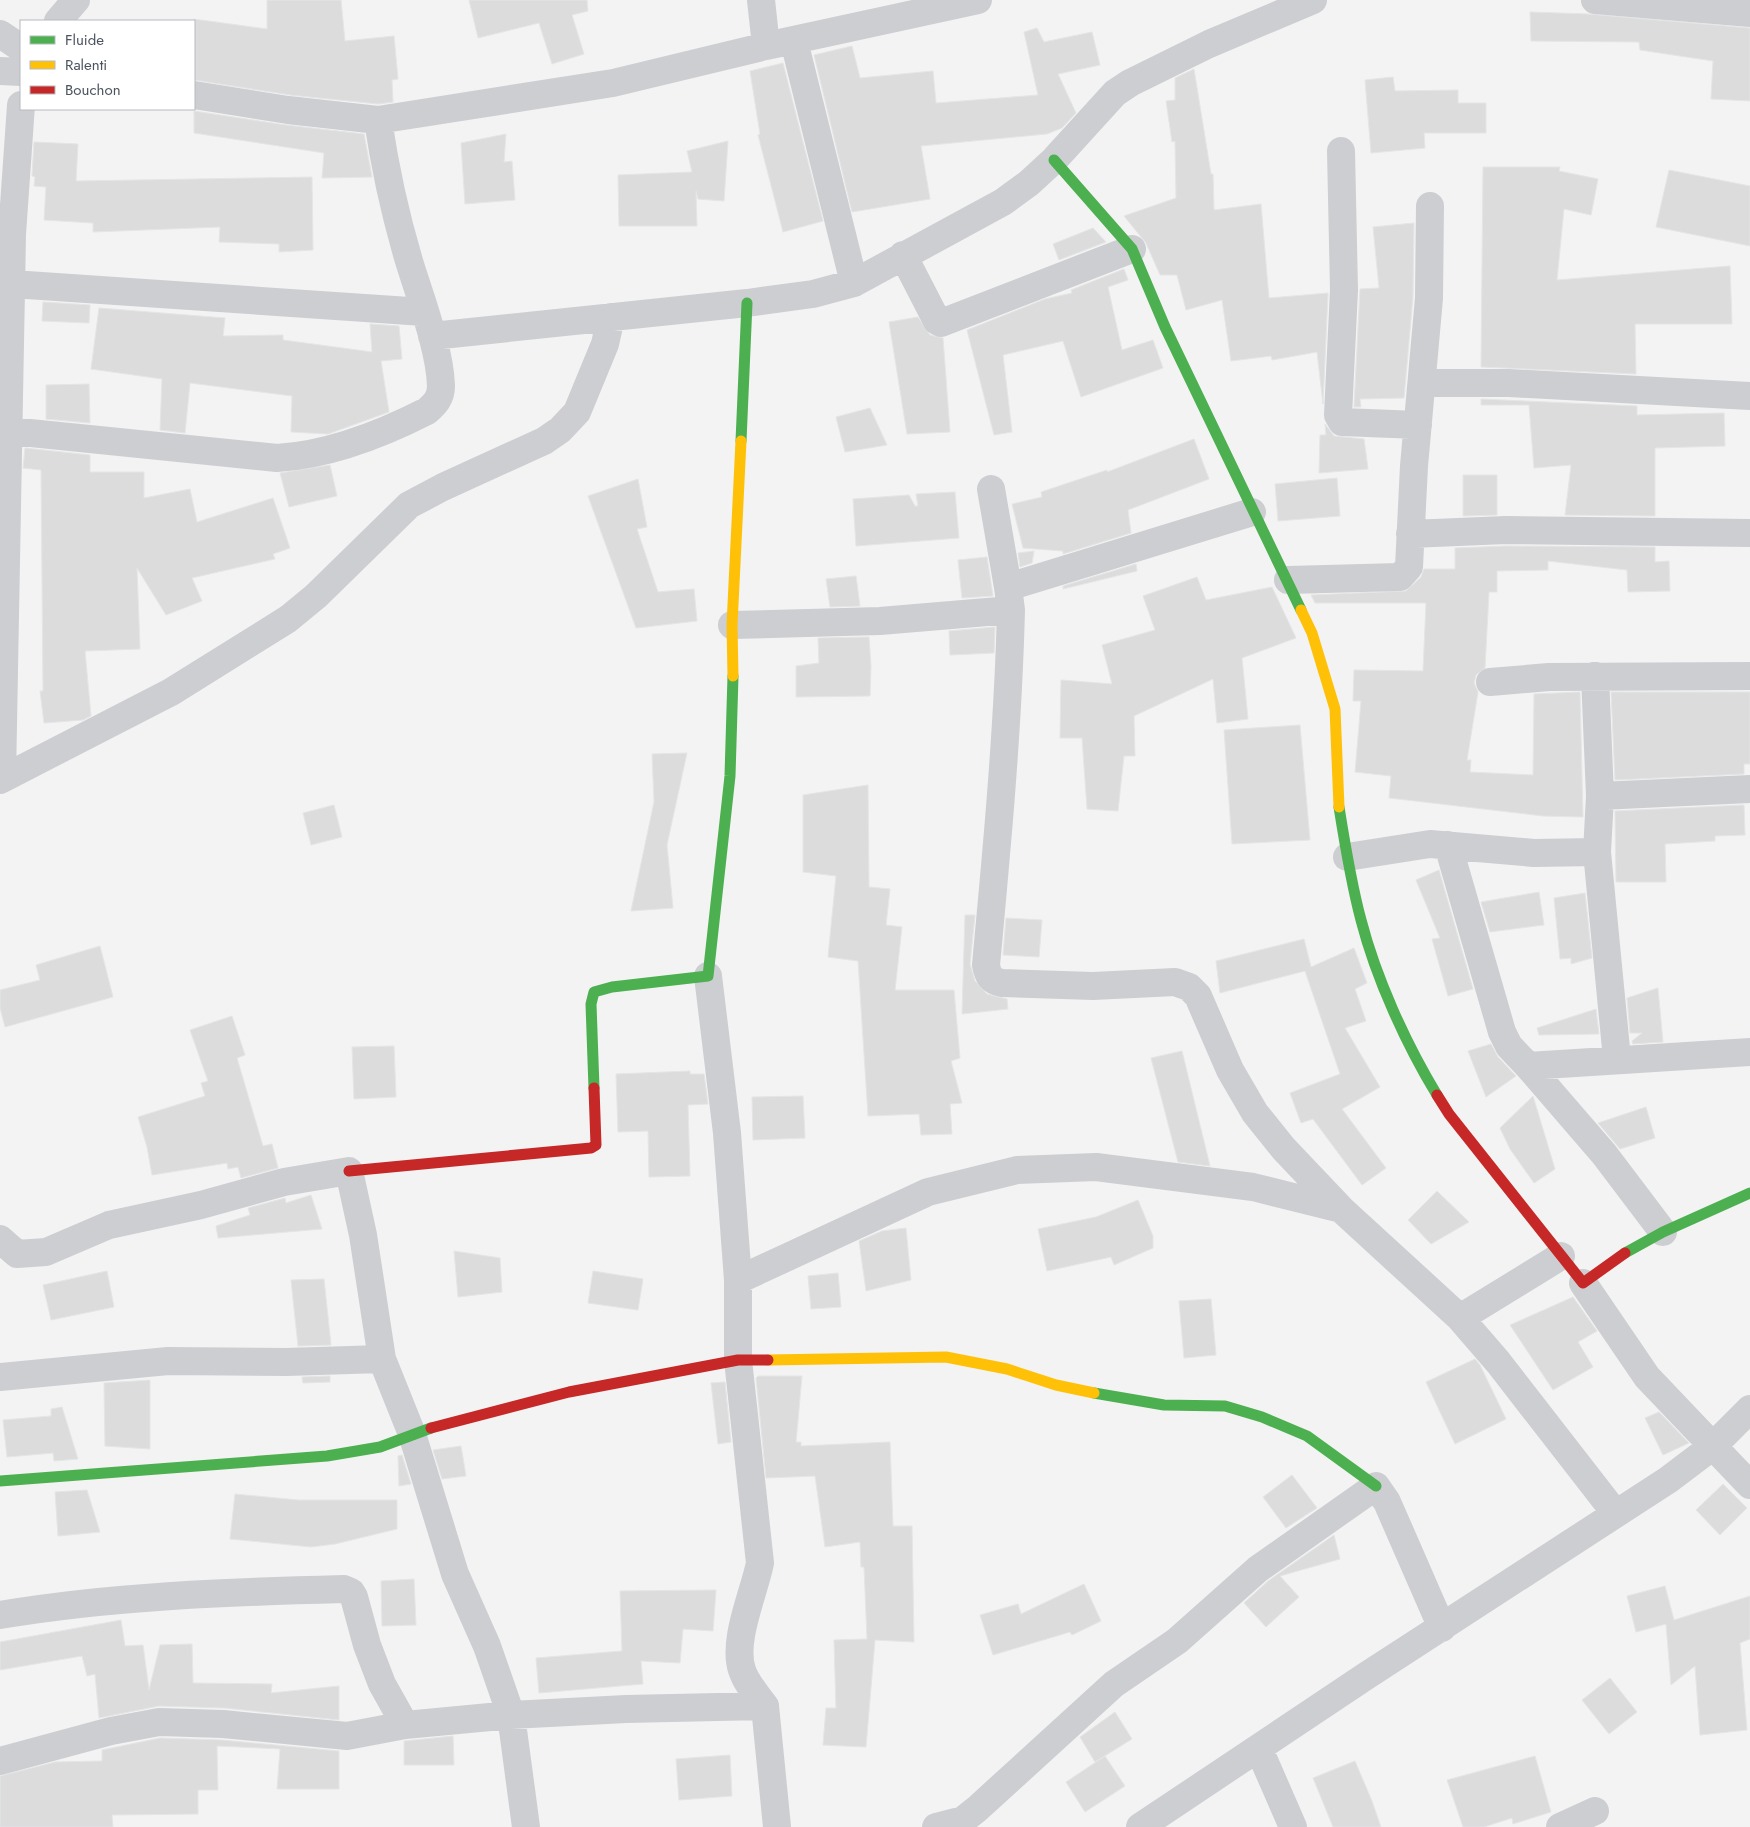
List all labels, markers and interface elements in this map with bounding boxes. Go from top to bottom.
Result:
legend [20,20,195,110]
text: Fluide [65,29,104,51]
text: Ralenti [65,54,107,76]
text: Bouchon [65,79,121,101]

